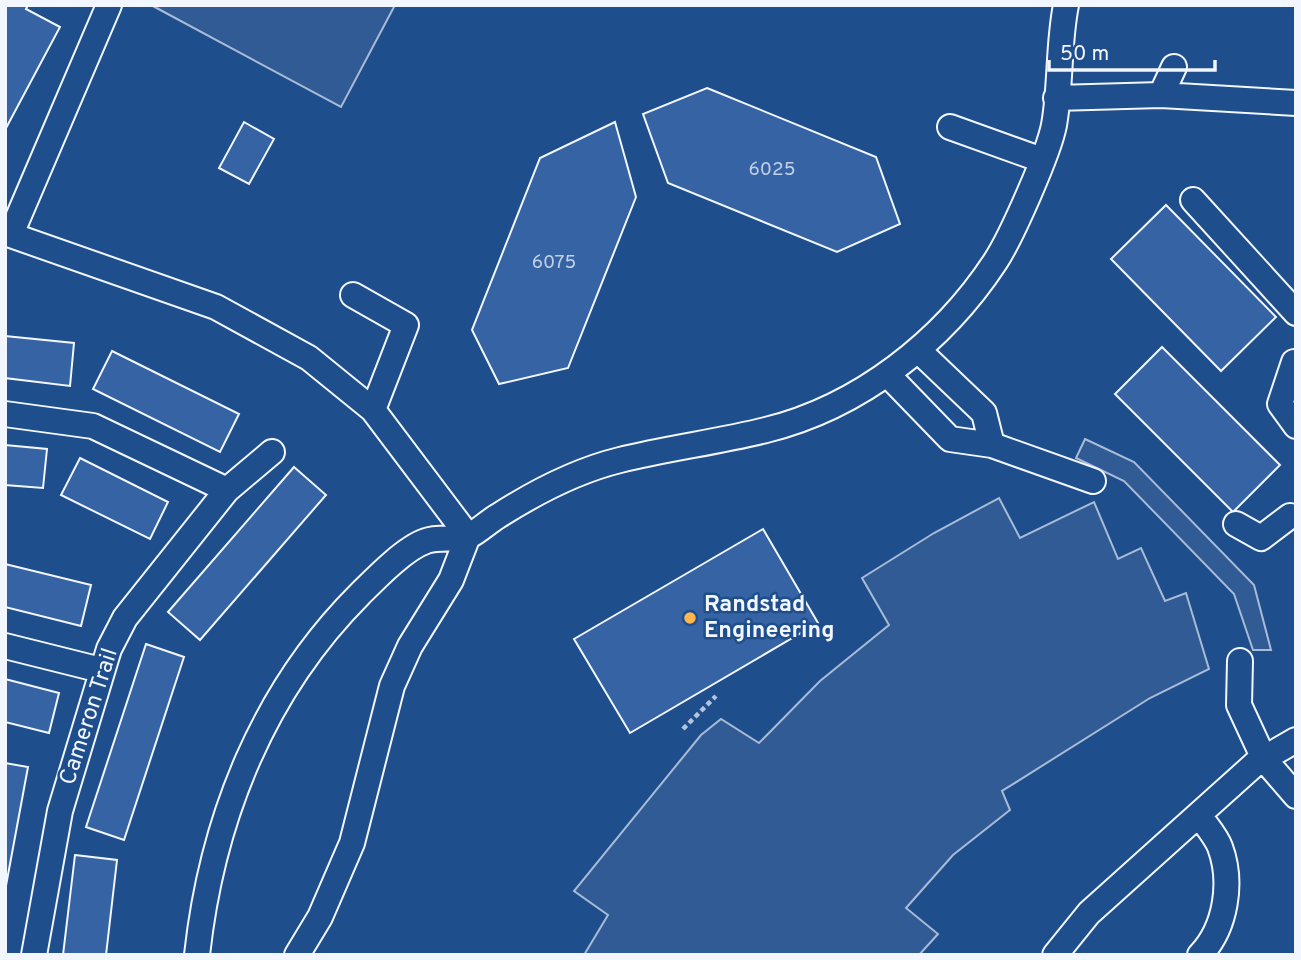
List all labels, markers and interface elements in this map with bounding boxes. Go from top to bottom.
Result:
scale bar [1049,28,1215,72]
text: 50 m [1060,41,1109,68]
house number: 6025 [749,158,795,182]
house number: 6075 [532,251,576,275]
place label: Randstad Engineering [704,591,835,646]
marker: Randstad Engineering [682,610,698,626]
street label: Cameron Trail [54,645,126,789]

